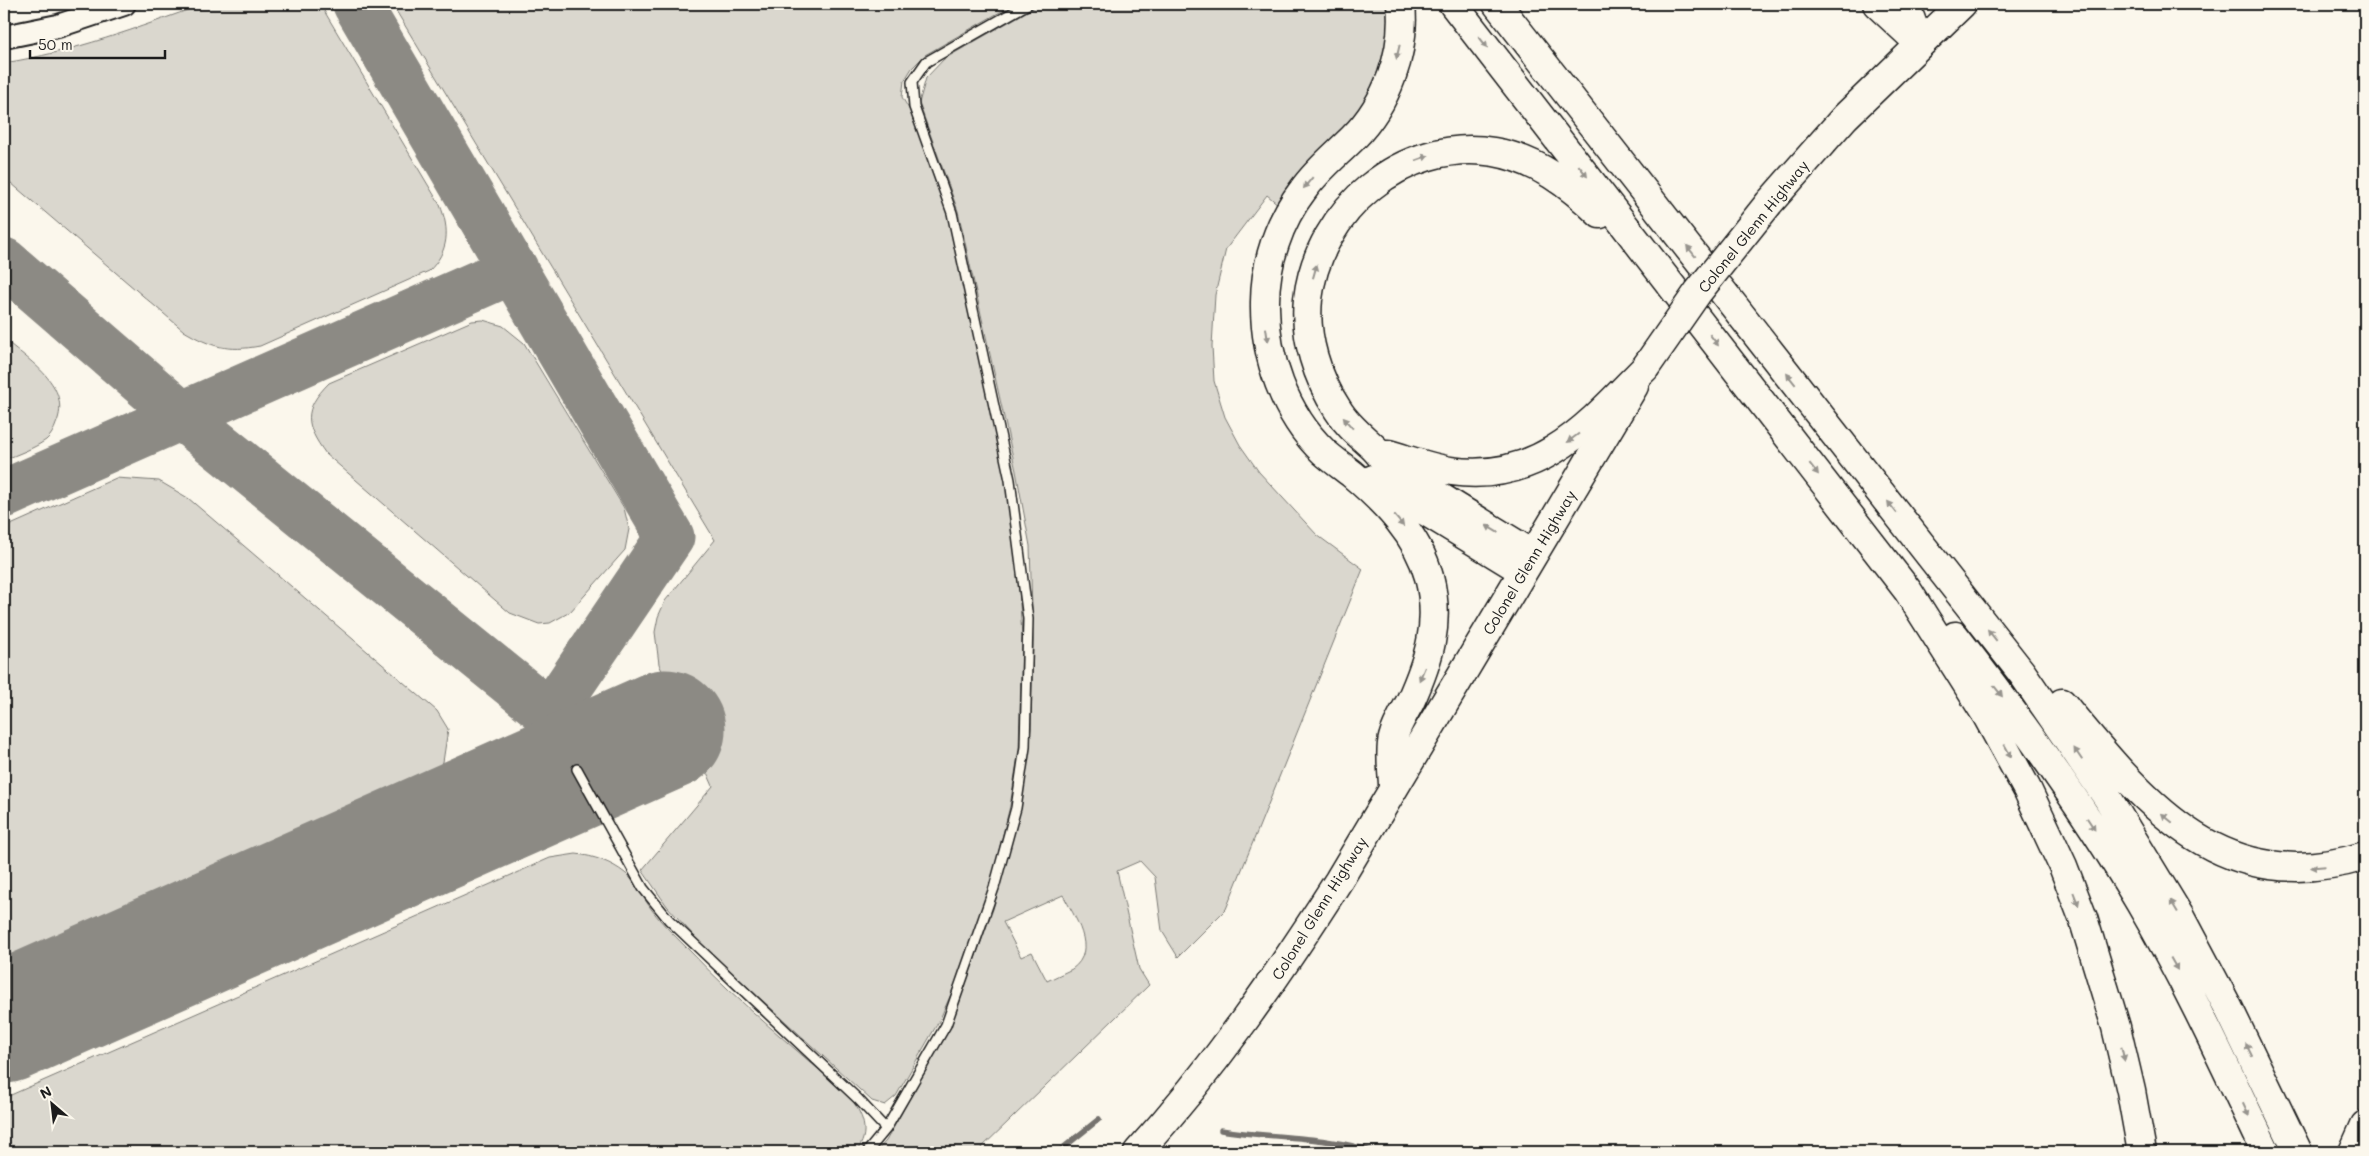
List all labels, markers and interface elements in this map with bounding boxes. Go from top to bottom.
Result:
scale bar [30,28,165,60]
text: 50 m [38,34,73,54]
one-way arrow [1478,35,1489,48]
one-way arrow [1394,45,1402,60]
one-way arrow [1415,154,1430,161]
street label: Colonel Glenn Highway [1693,155,1813,297]
one-way arrow [1577,164,1588,177]
one-way arrow [1302,177,1313,190]
one-way arrow [1685,245,1696,258]
one-way arrow [1311,263,1319,278]
one-way arrow [1263,327,1271,343]
one-way arrow [1709,333,1719,347]
one-way arrow [1786,373,1797,386]
one-way arrow [1342,417,1354,429]
one-way arrow [1566,433,1580,443]
one-way arrow [1808,462,1819,475]
street label: Colonel Glenn Highway [1478,486,1580,638]
one-way arrow [1886,501,1897,514]
one-way arrow [1393,515,1405,527]
one-way arrow [1485,524,1498,533]
one-way arrow [1987,628,1997,641]
one-way arrow [1418,667,1426,681]
one-way arrow [1993,684,2003,698]
one-way arrow [2003,745,2012,758]
one-way arrow [2073,747,2083,761]
one-way arrow [2162,812,2174,824]
one-way arrow [2086,818,2096,831]
street label: Colonel Glenn Highway [1267,832,1371,983]
one-way arrow [2310,863,2326,871]
one-way arrow [2072,892,2080,907]
one-way arrow [2169,900,2178,913]
one-way arrow [2170,957,2178,971]
one-way arrow [2245,1043,2253,1057]
one-way arrow [2119,1047,2127,1062]
north arrow [28,1078,78,1128]
text: N [37,1081,55,1103]
one-way arrow [2242,1103,2250,1117]

